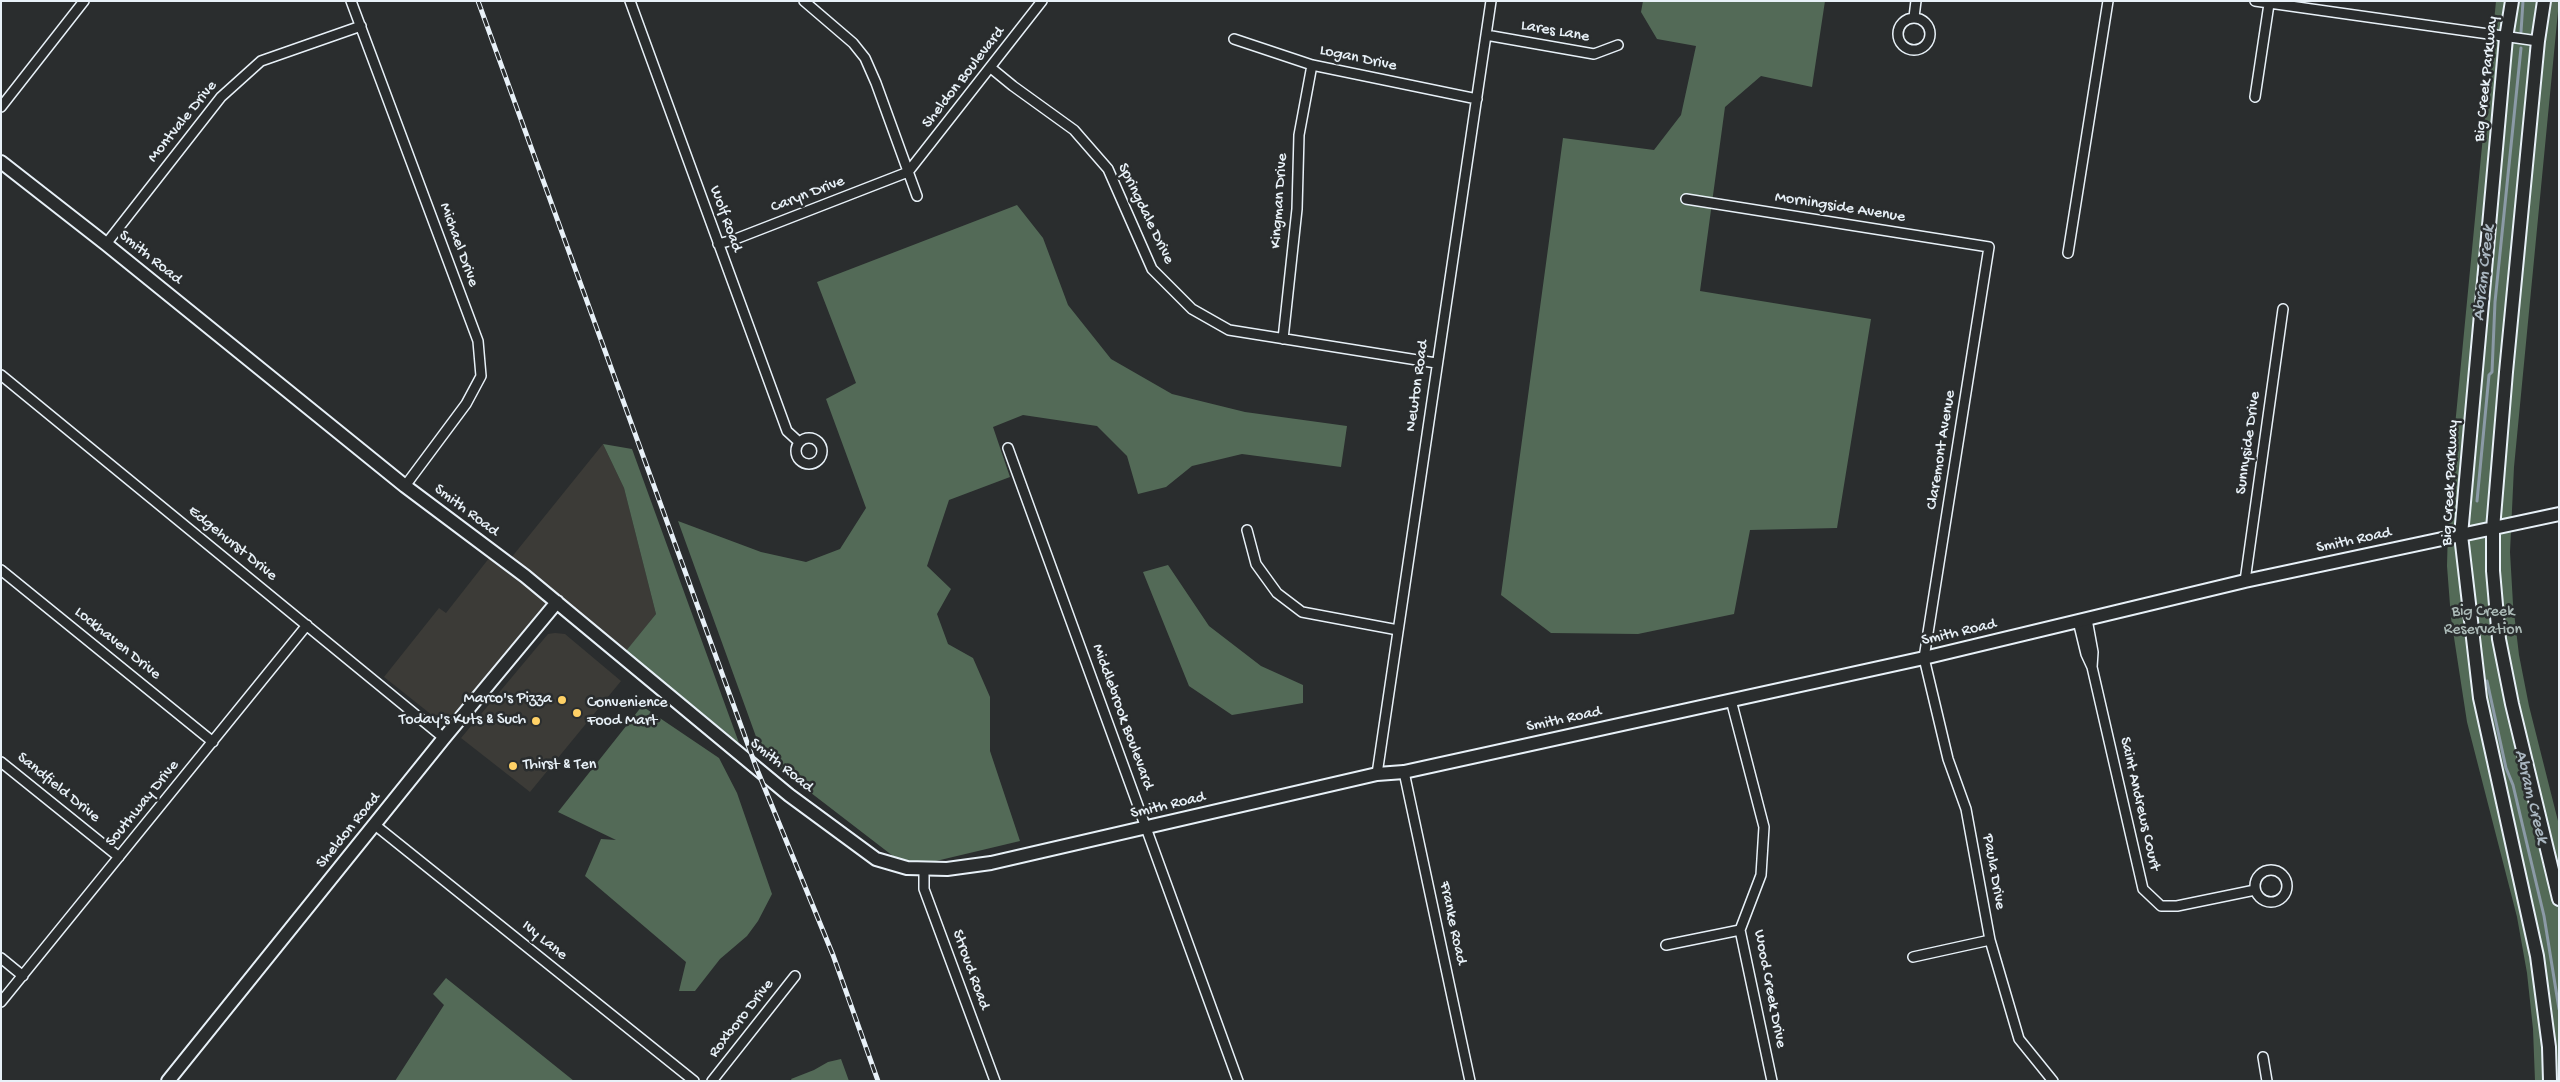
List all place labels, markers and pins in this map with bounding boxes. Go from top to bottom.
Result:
place label: Marco's Pizza [464,690,552,710]
marker: Marco's Pizza [556,694,568,706]
place label: Convenience Food Mart [587,694,668,732]
marker: Convenience Food Mart [571,707,583,719]
place label: Today's Kuts & Such [399,711,526,731]
marker: Today's Kuts & Such [530,715,542,727]
place label: Thirst & Ten [523,756,596,776]
marker: Thirst & Ten [507,760,519,772]

